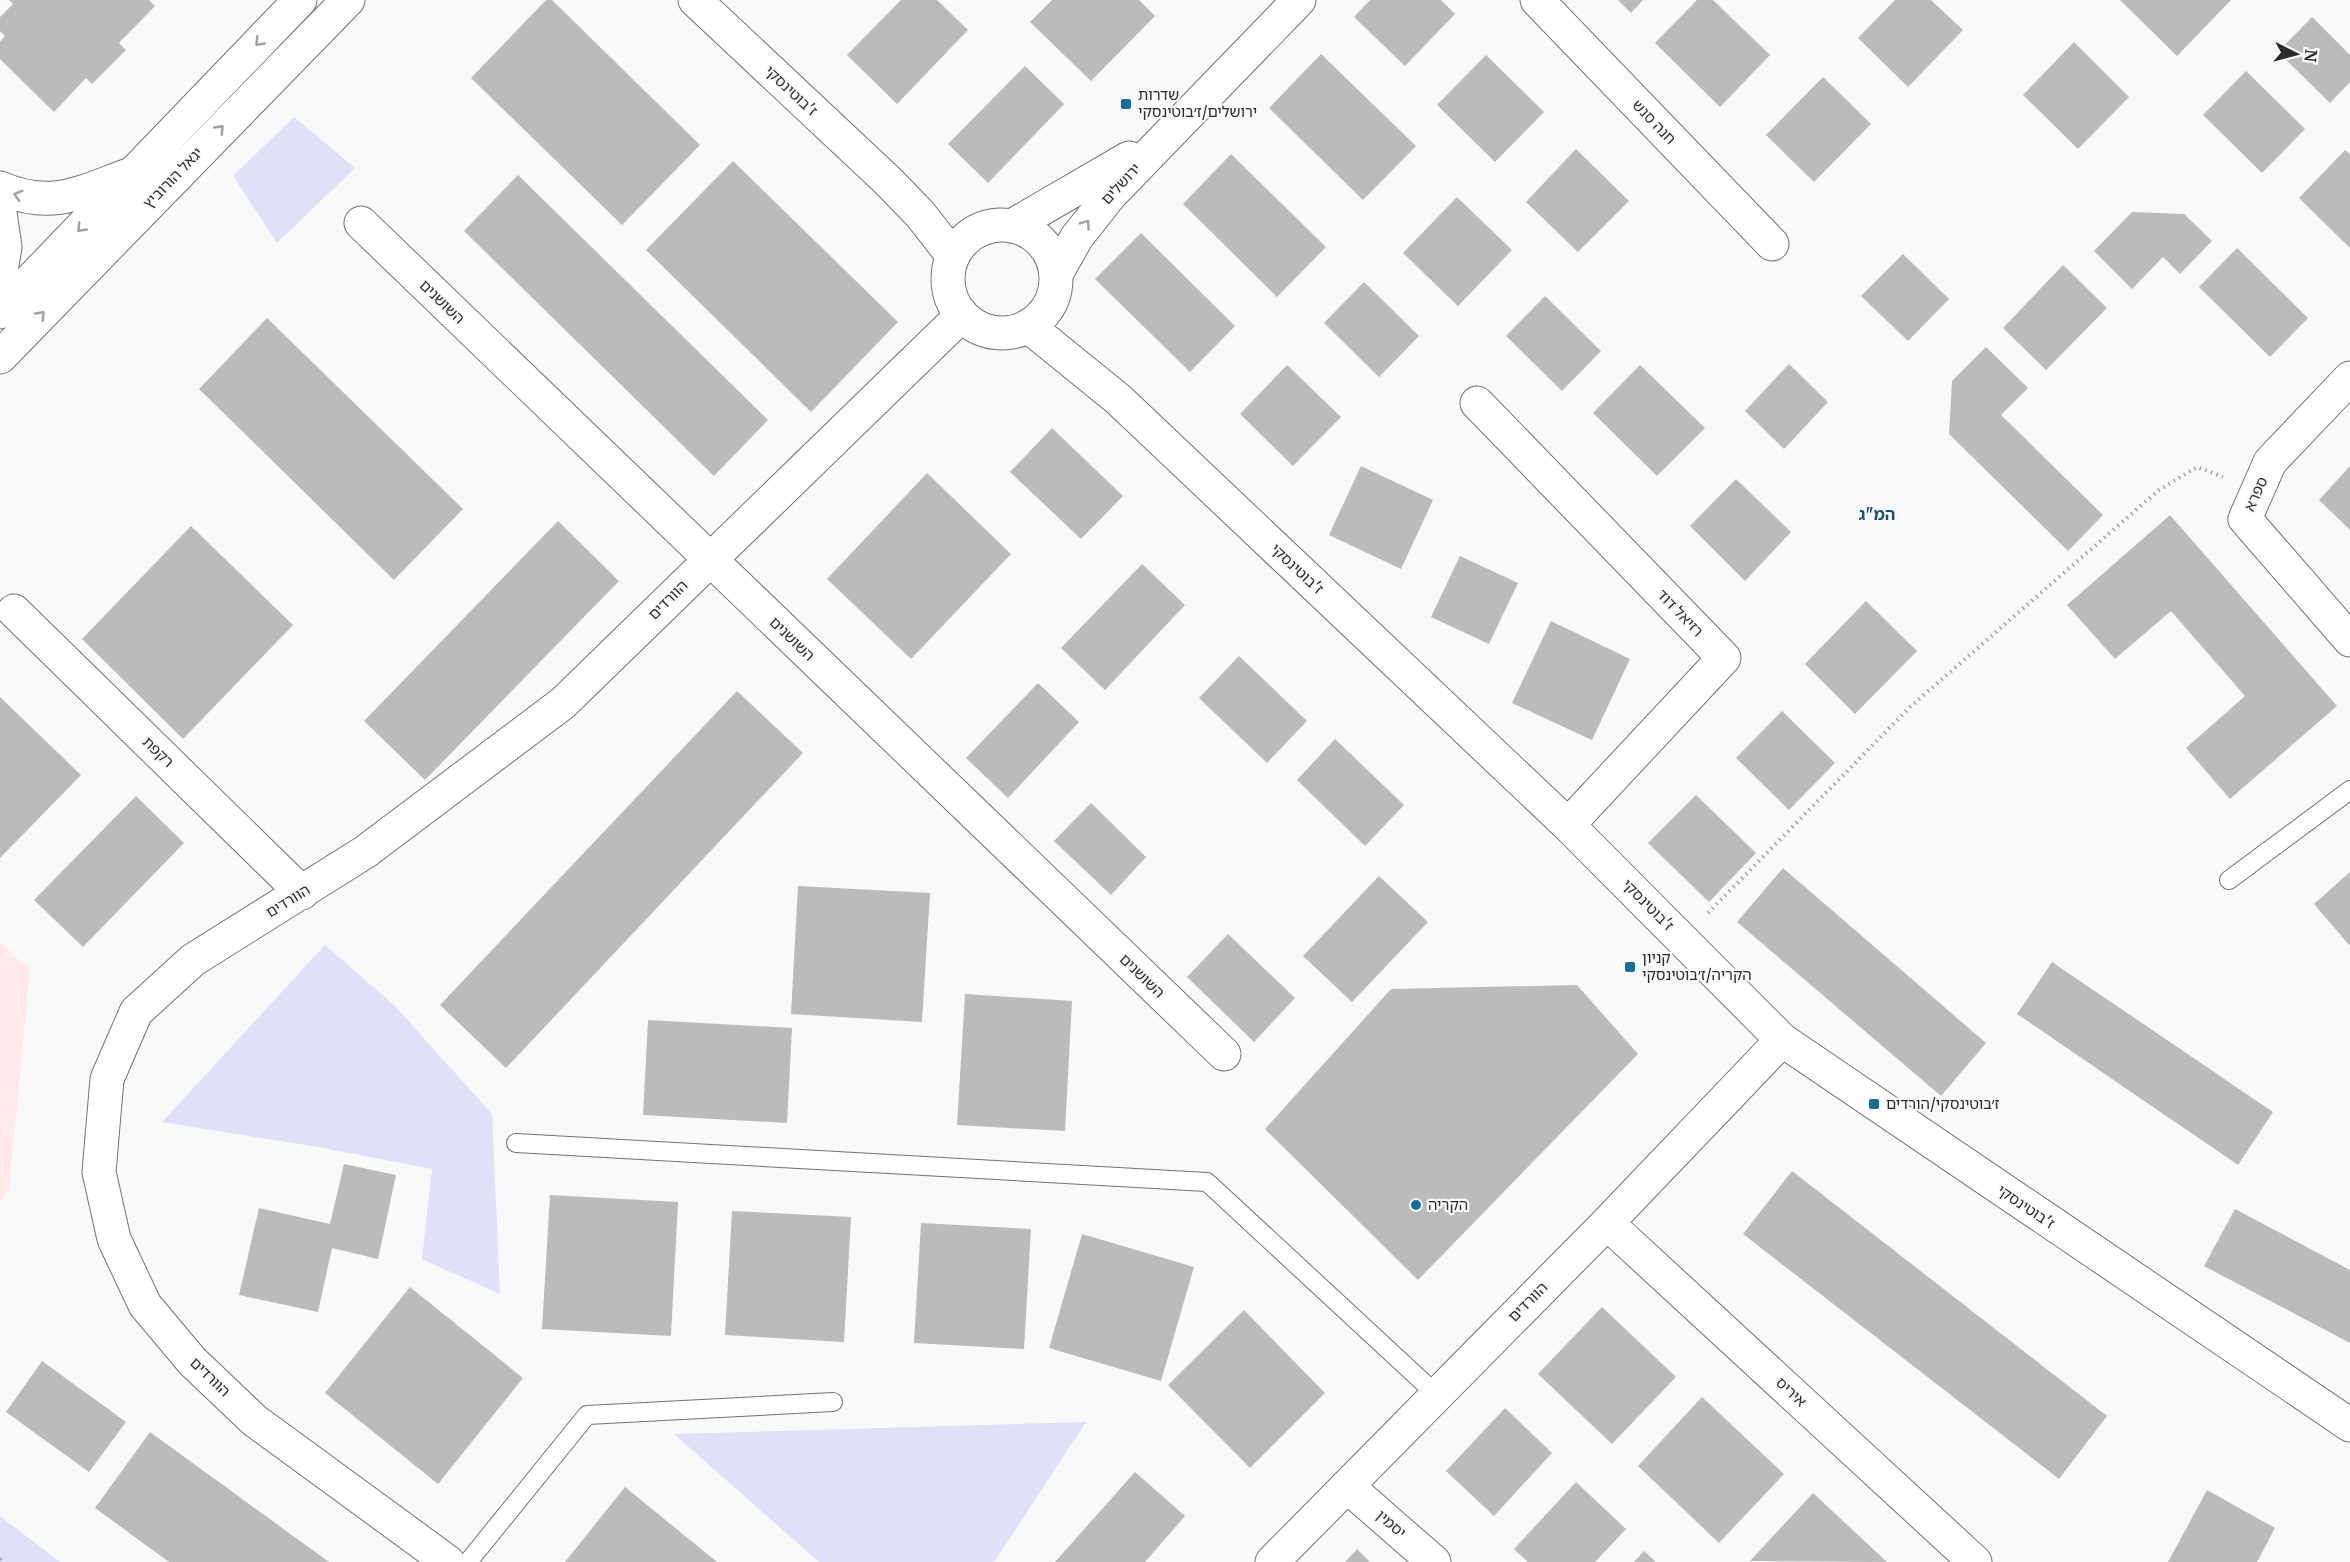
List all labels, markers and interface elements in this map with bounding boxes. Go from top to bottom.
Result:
north arrow [2266,24,2326,84]
one-way arrow [255,36,266,46]
text: N [2300,48,2322,63]
street label: ז'בוטינסקי [761,61,822,120]
place label: שדרות ירושלים/ז׳בוטינסקי [1138,85,1257,121]
street label: חנה סנש [1628,95,1680,148]
marker: שדרות ירושלים/ז׳בוטינסקי [1119,97,1133,111]
one-way arrow [212,126,223,137]
street label: יגאל הורוביץ [139,143,206,212]
street label: ירושלים [1097,159,1144,208]
one-way arrow [13,190,24,202]
one-way arrow [1079,220,1090,231]
one-way arrow [77,221,88,232]
street label: השושנים [416,276,469,328]
one-way arrow [33,312,44,323]
street label: ספרא [2240,474,2272,514]
district label: המ"ג [1859,504,1895,524]
street label: ז'בוטינסקי [1267,539,1328,598]
street label: הוורדים [644,576,692,624]
street label: רזיאל דוד [1653,585,1708,640]
street label: השושנים [766,613,819,665]
street label: רקפת [139,732,178,771]
street label: ז'בוטינסקי [1619,875,1678,935]
street label: הוורדים [262,880,313,921]
place label: קניון הקריה/ז׳בוטינסקי [1642,948,1752,984]
street label: השושנים [1116,950,1169,1002]
marker: קניון הקריה/ז׳בוטינסקי [1623,960,1637,974]
place label: ז׳בוטינסקי/הורדים [1886,1094,2000,1113]
marker: ז׳בוטינסקי/הורדים [1867,1097,1881,1111]
street label: ז'בוטינסקי [1994,1180,2059,1233]
place label: הקריה [1428,1195,1468,1214]
marker: הקריה [1409,1198,1423,1212]
street label: הוורדים [1504,1278,1552,1326]
street label: הוורדים [186,1353,234,1400]
street label: איריס [1772,1373,1811,1411]
street label: יסמין [1373,1506,1410,1542]

